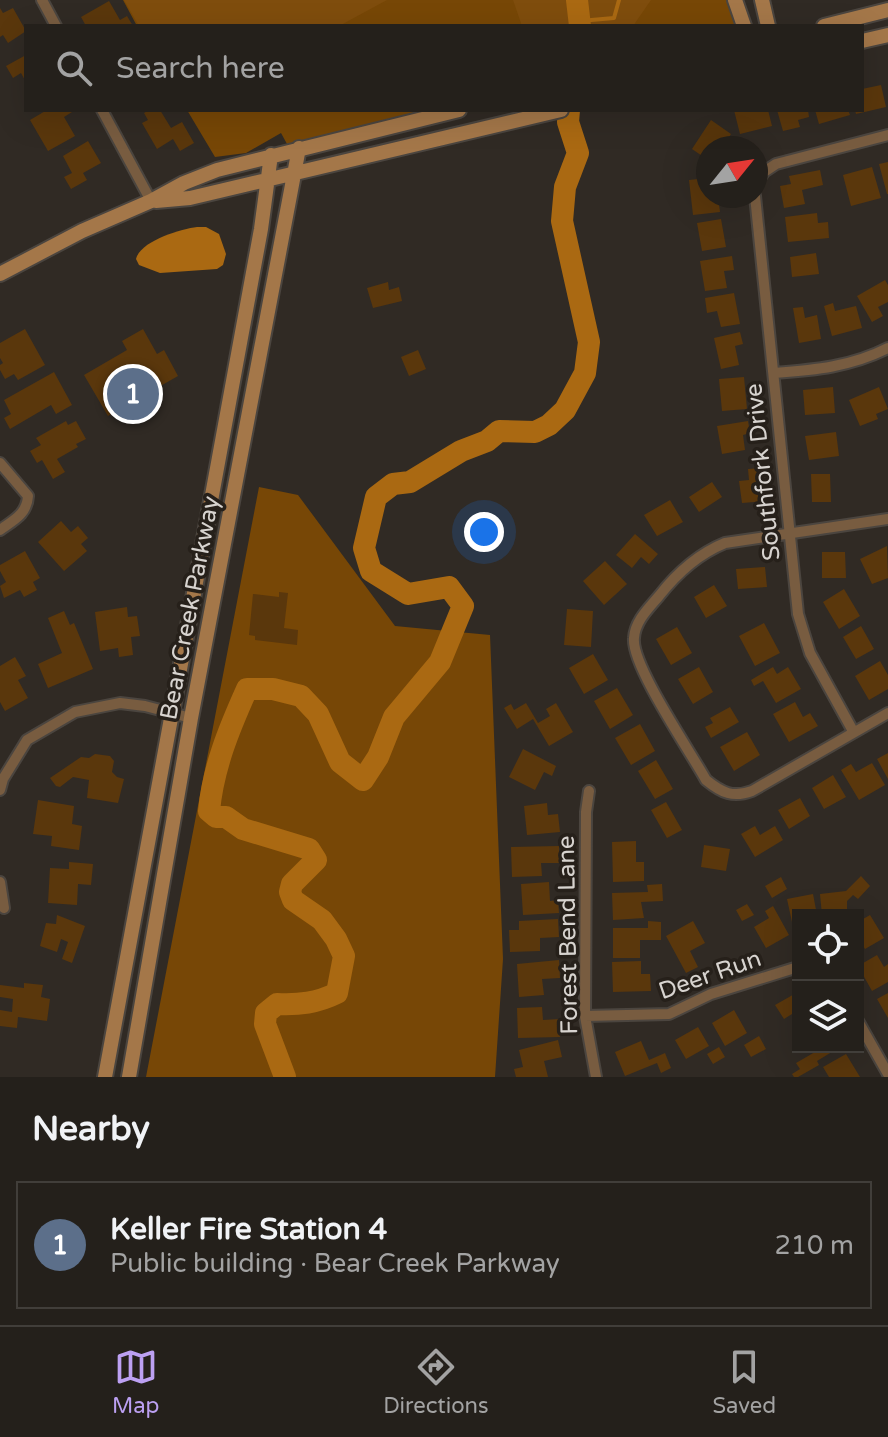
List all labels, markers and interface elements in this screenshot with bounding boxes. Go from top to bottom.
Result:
search box [24,24,864,112]
icon: search [52,46,96,90]
text: Search here [116,50,285,87]
north arrow [696,136,768,208]
pin: 1 [107,364,159,424]
street label: Southfork Drive [739,382,787,562]
street label: Bear Creek Parkway [154,494,226,722]
your location [464,512,504,552]
street label: Forest Bend Lane [552,835,584,1035]
map controls [792,909,864,1053]
button: locate [792,909,864,981]
street label: Deer Run [655,944,765,1006]
button: layers [792,981,864,1053]
text: Nearby [32,1109,150,1150]
text: Keller Fire Station 4 [110,1211,387,1248]
text: 1 [52,1230,68,1261]
text: 210 m [774,1230,854,1261]
text: Public building · Bear Creek Parkway [110,1248,560,1279]
tab: Map [112,1345,159,1419]
tab: Directions [383,1345,489,1419]
tab: Saved [712,1345,776,1419]

